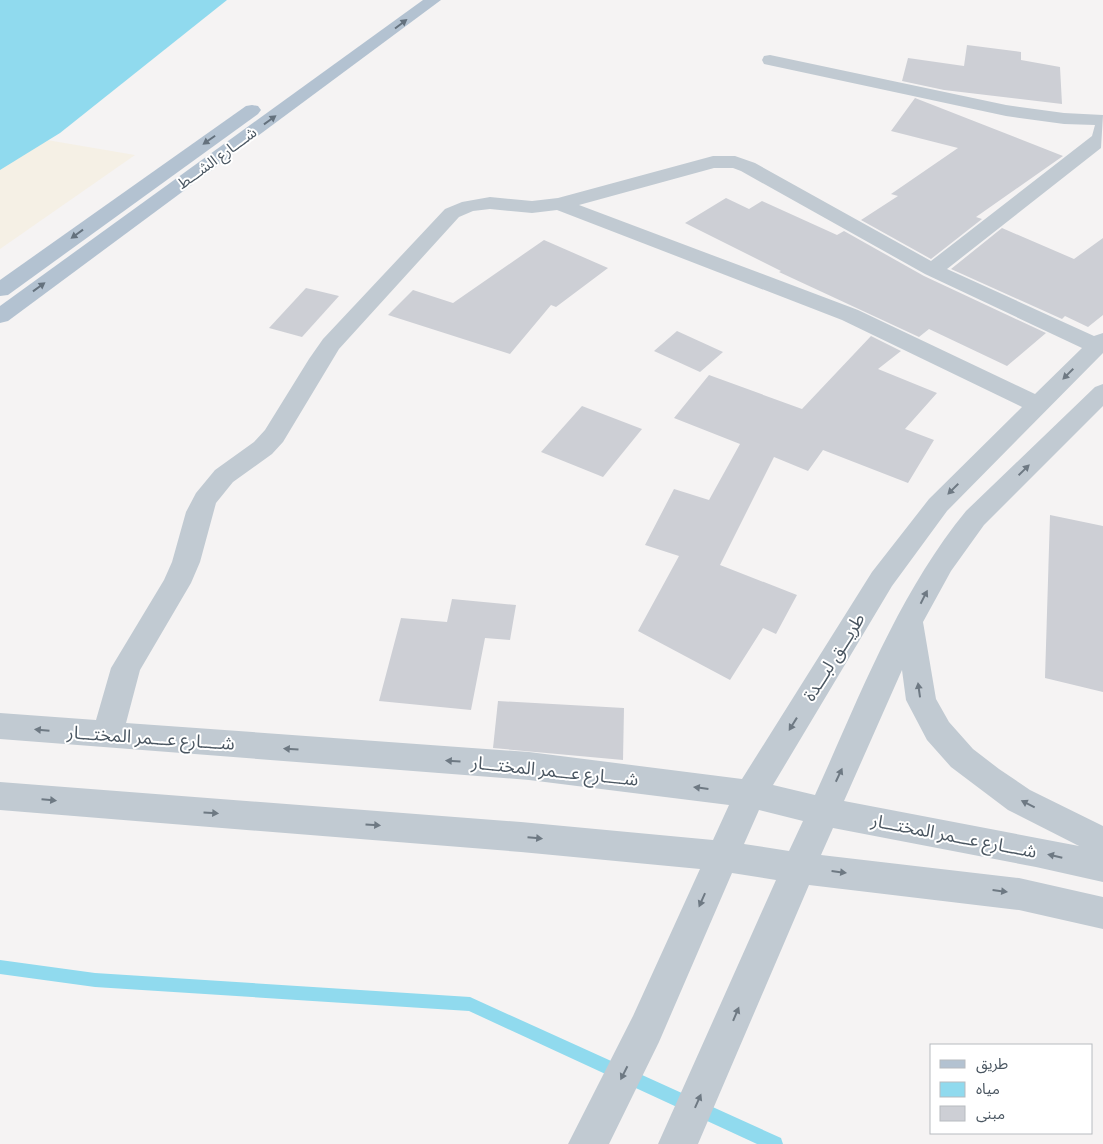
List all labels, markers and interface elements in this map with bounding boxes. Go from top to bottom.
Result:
one-way arrow [394,19,408,29]
one-way arrow [263,114,276,125]
street label: شــــارع الشـــط [174,123,262,195]
one-way arrow [202,135,216,145]
one-way arrow [70,229,84,239]
one-way arrow [33,282,46,292]
one-way arrow [1062,368,1074,380]
one-way arrow [1017,464,1029,476]
one-way arrow [948,483,960,495]
one-way arrow [920,590,928,604]
street label: طريـــق لبـــدة [798,609,870,705]
one-way arrow [915,682,923,698]
one-way arrow [788,718,798,731]
street label: شــــارع عـــمر المختـــار [65,721,236,758]
one-way arrow [33,725,49,733]
one-way arrow [283,744,299,752]
street label: شــــارع عـــمر المختـــار [469,751,640,794]
one-way arrow [445,756,461,764]
one-way arrow [835,768,843,782]
one-way arrow [693,784,709,792]
one-way arrow [41,796,57,804]
one-way arrow [1021,800,1035,808]
one-way arrow [203,809,219,817]
street label: شــــارع عـــمر المختـــار [868,809,1039,866]
one-way arrow [365,822,381,830]
one-way arrow [527,834,543,842]
one-way arrow [1048,852,1063,860]
one-way arrow [831,869,847,877]
one-way arrow [993,887,1009,895]
one-way arrow [697,893,705,907]
one-way arrow [732,1006,740,1021]
legend [930,1044,1093,1134]
text: طريق [976,1055,1008,1074]
one-way arrow [620,1066,628,1080]
text: مياه [976,1080,1000,1098]
one-way arrow [694,1094,702,1108]
text: مبنى [976,1105,1005,1123]

